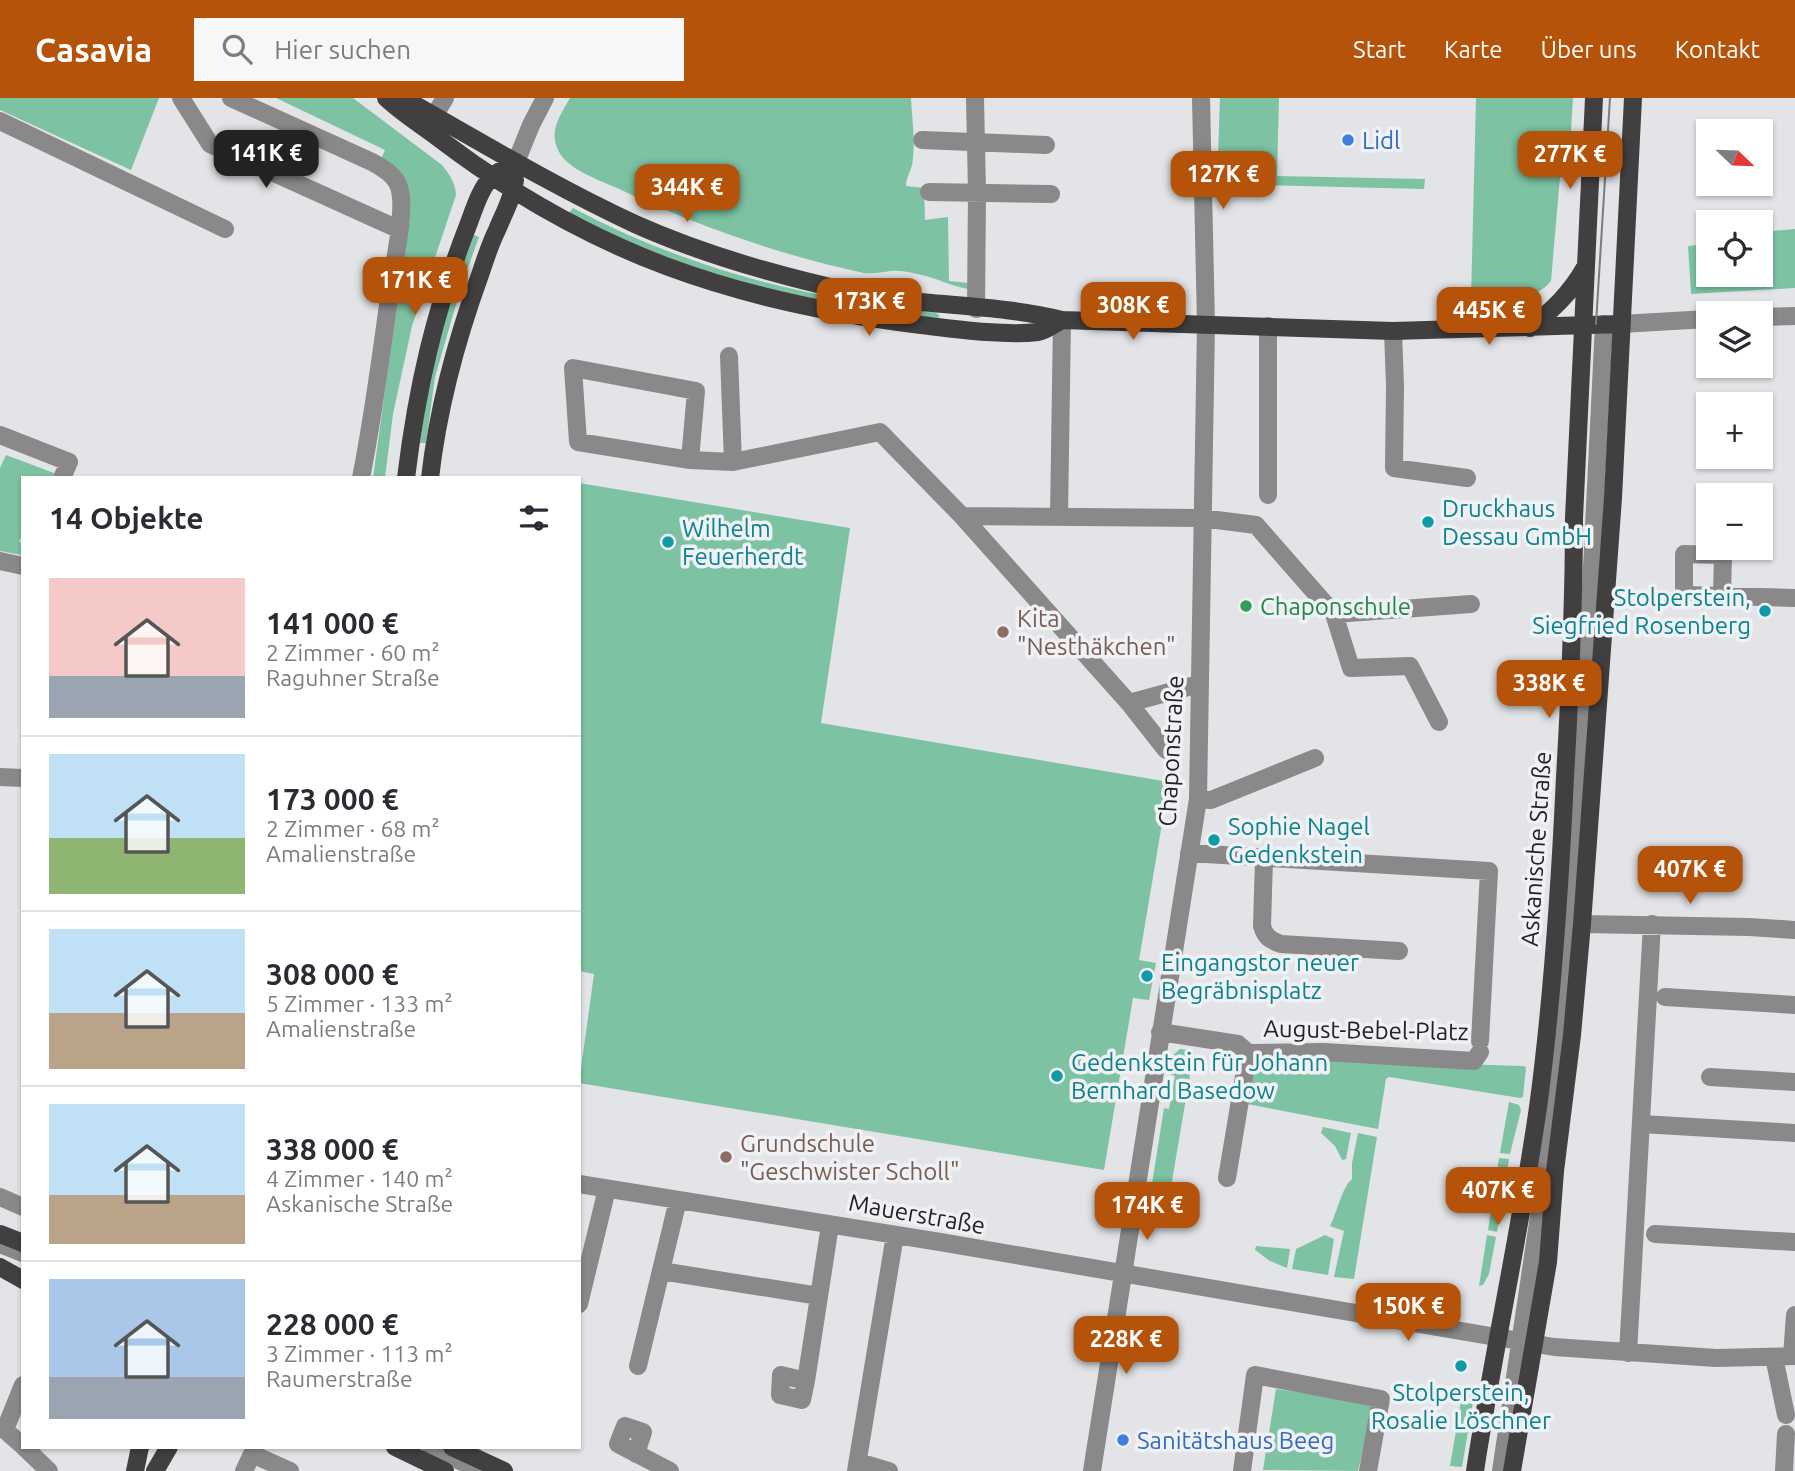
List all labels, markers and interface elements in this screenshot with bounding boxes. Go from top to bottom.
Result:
search box [194,18,684,81]
icon: search [218,30,256,68]
text: Casavia [35,31,152,68]
text: Hier suchen [274,35,411,64]
text: Start [1353,36,1406,63]
text: Karte [1444,36,1503,63]
text: Über uns [1541,36,1637,63]
text: Kontakt [1675,36,1760,63]
north arrow [1696,119,1773,196]
map controls [1696,119,1773,560]
place label: Lidl [1362,127,1400,154]
pin: 141K € [209,130,323,190]
marker: Lidl [1340,132,1356,148]
pin: 277K € [1513,132,1627,191]
text: 141K € [230,140,302,165]
text: 277K € [1534,141,1606,166]
pin: 127K € [1166,152,1280,211]
text: 127K € [1187,161,1259,186]
pin: 344K € [630,164,744,224]
text: 344K € [651,174,723,199]
button: locate [1696,210,1773,287]
pin: 171K € [358,258,472,317]
text: 171K € [379,267,451,292]
pin: 173K € [812,278,926,338]
pin: 308K € [1076,282,1190,342]
text: 173K € [833,288,905,313]
pin: 445K € [1432,288,1546,347]
text: 308K € [1097,292,1169,317]
text: 445K € [1453,297,1525,322]
button: layers [1696,301,1773,378]
button: + [1696,392,1773,469]
button: − [1696,483,1773,560]
place label: Druckhaus Dessau GmbH [1442,495,1592,550]
icon: filters [515,499,553,537]
text: 14 Objekte [49,501,204,535]
marker: Druckhaus Dessau GmbH [1420,514,1436,530]
place label: Wilhelm Feuerherdt [682,515,804,570]
marker: Wilhelm Feuerherdt [660,534,676,550]
place label: Stolperstein, Siegfried Rosenberg [1532,584,1751,639]
place label: Chaponschule [1260,593,1411,620]
marker: Chaponschule [1238,598,1254,614]
marker: Stolperstein, Siegfried Rosenberg [1757,603,1773,619]
place label: Kita "Nesthäkchen" [1017,605,1176,660]
icon: home [105,606,189,690]
text: 141 000 € [266,606,399,640]
marker: Kita "Nesthäkchen" [995,624,1011,640]
text: 2 Zimmer · 60 m² [266,640,440,665]
pin: 338K € [1492,660,1606,720]
text: Raguhner Straße [266,665,440,690]
text: 338K € [1513,670,1585,695]
street label: Chaponstraße [1154,675,1188,827]
street label: Askanische Straße [1516,751,1556,947]
icon: home [105,782,189,866]
text: 173 000 € [266,782,399,816]
place label: Sophie Nagel Gedenkstein [1228,813,1370,868]
text: 2 Zimmer · 68 m² [266,816,440,841]
marker: Sophie Nagel Gedenkstein [1206,832,1222,848]
text: Amalienstraße [266,841,416,866]
pin: 407K € [1633,846,1747,906]
text: 407K € [1654,856,1726,881]
place label: Eingangstor neuer Begräbnisplatz [1161,949,1359,1004]
icon: home [105,957,189,1041]
text: 308 000 € [266,957,399,991]
marker: Eingangstor neuer Begräbnisplatz [1139,968,1155,984]
text: 5 Zimmer · 133 m² [266,991,453,1016]
street label: August-Bebel-Platz [1263,1015,1469,1045]
text: Amalienstraße [266,1016,416,1041]
place label: Gedenkstein für Johann Bernhard Basedow [1071,1049,1328,1104]
marker: Gedenkstein für Johann Bernhard Basedow [1049,1068,1065,1084]
place label: Grundschule "Geschwister Scholl" [740,1130,959,1185]
icon: home [105,1132,189,1216]
text: 338 000 € [266,1132,399,1166]
marker: Grundschule "Geschwister Scholl" [718,1149,734,1165]
text: 4 Zimmer · 140 m² [266,1166,453,1191]
pin: 407K € [1441,1168,1555,1227]
text: 407K € [1462,1177,1534,1202]
pin: 174K € [1090,1182,1204,1242]
street label: Mauerstraße [847,1189,987,1239]
text: Askanische Straße [266,1191,453,1216]
text: 174K € [1111,1192,1183,1217]
pin: 150K € [1351,1284,1465,1343]
text: 150K € [1372,1293,1444,1318]
icon: home [105,1307,189,1391]
text: 228 000 € [266,1307,399,1341]
pin: 228K € [1069,1316,1183,1376]
text: 228K € [1090,1326,1162,1351]
text: 3 Zimmer · 113 m² [266,1341,453,1366]
marker: Stolperstein, Rosalie Löschner [1453,1358,1469,1374]
text: Raumerstraße [266,1366,413,1391]
place label: Stolperstein, Rosalie Löschner [1371,1379,1551,1434]
place label: Sanitätshaus Beeg [1137,1427,1334,1454]
marker: Sanitätshaus Beeg [1115,1432,1131,1448]

